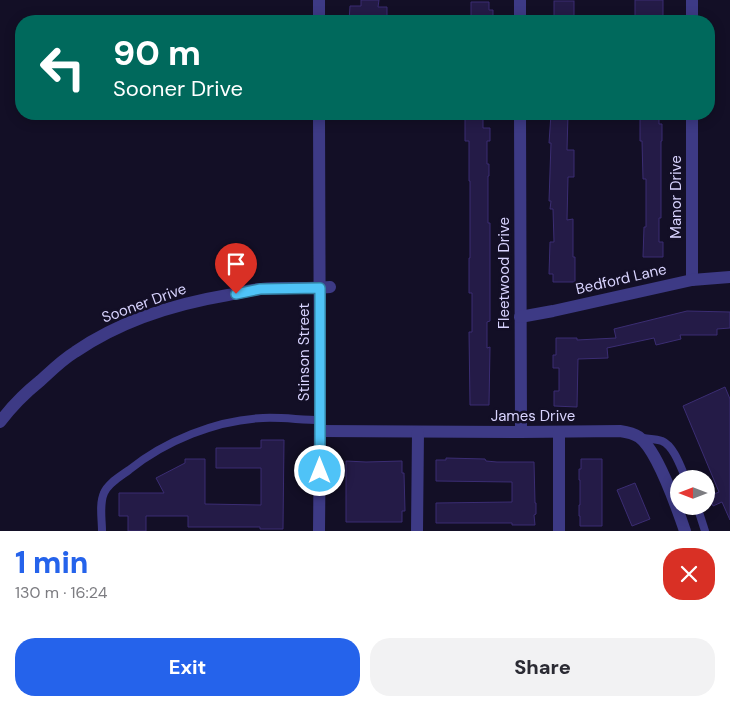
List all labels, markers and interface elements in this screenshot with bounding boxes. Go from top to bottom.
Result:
text: 90 m [113,30,201,76]
icon: left [30,35,95,100]
text: Sooner Drive [113,74,243,103]
street label: Manor Drive [666,155,686,239]
street label: Fleetwood Drive [494,217,514,329]
pin [215,243,257,294]
icon: arrive [222,250,250,278]
street label: Bedford Lane [574,259,668,299]
street label: Sooner Drive [99,278,189,328]
street label: Stinson Street [294,303,314,401]
street label: James Drive [491,406,575,426]
position arrow [293,444,345,496]
north arrow [670,470,715,515]
map controls [670,470,715,515]
text: 1 min [15,543,88,582]
button: close [663,548,715,600]
text: 130 m · 16:24 [15,582,108,603]
button: Exit [15,638,360,696]
button: Share [370,638,715,696]

